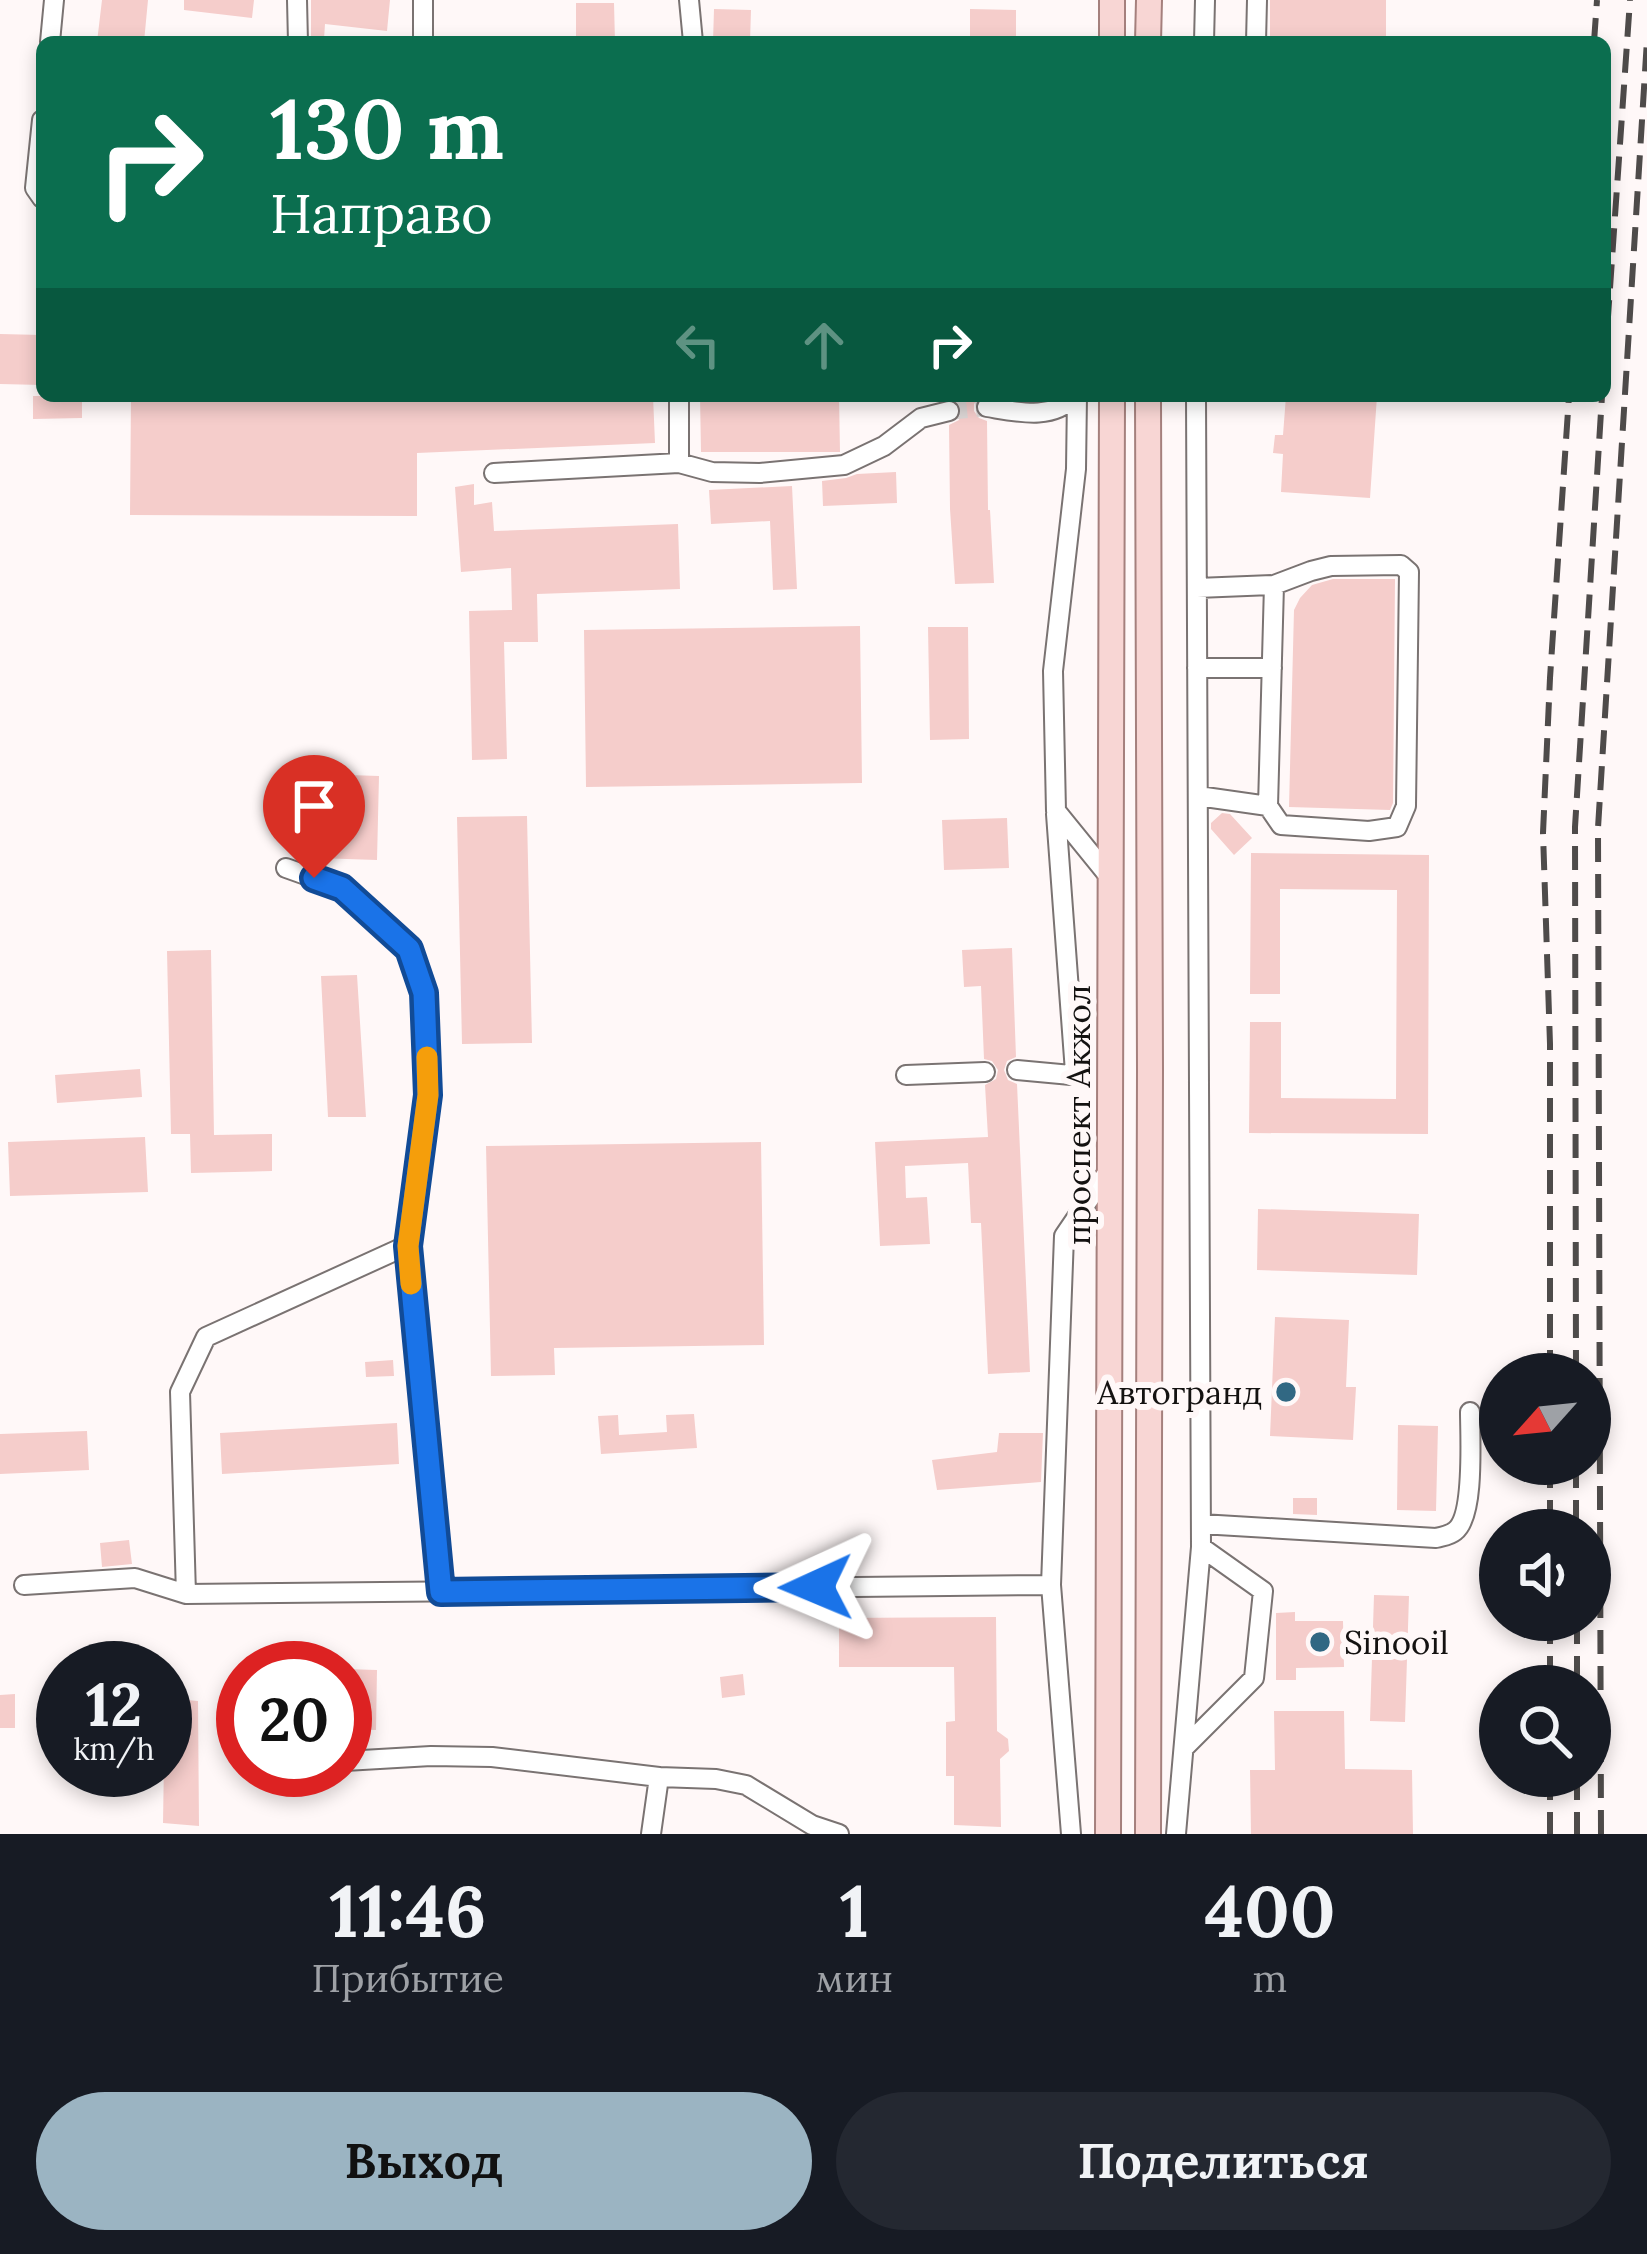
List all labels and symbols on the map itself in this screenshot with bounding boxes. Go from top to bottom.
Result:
pin [263,755,365,878]
street label: проспект Акжол [1057,985,1099,1245]
north arrow [1479,1353,1611,1485]
place label: Автогранд [1096,1371,1262,1413]
marker: Автогранд [1273,1379,1299,1405]
position arrow [753,1524,879,1650]
place label: Sinooil [1344,1621,1449,1663]
marker: Sinooil [1307,1629,1333,1655]
speed limit sign: 20 [216,1641,372,1797]

